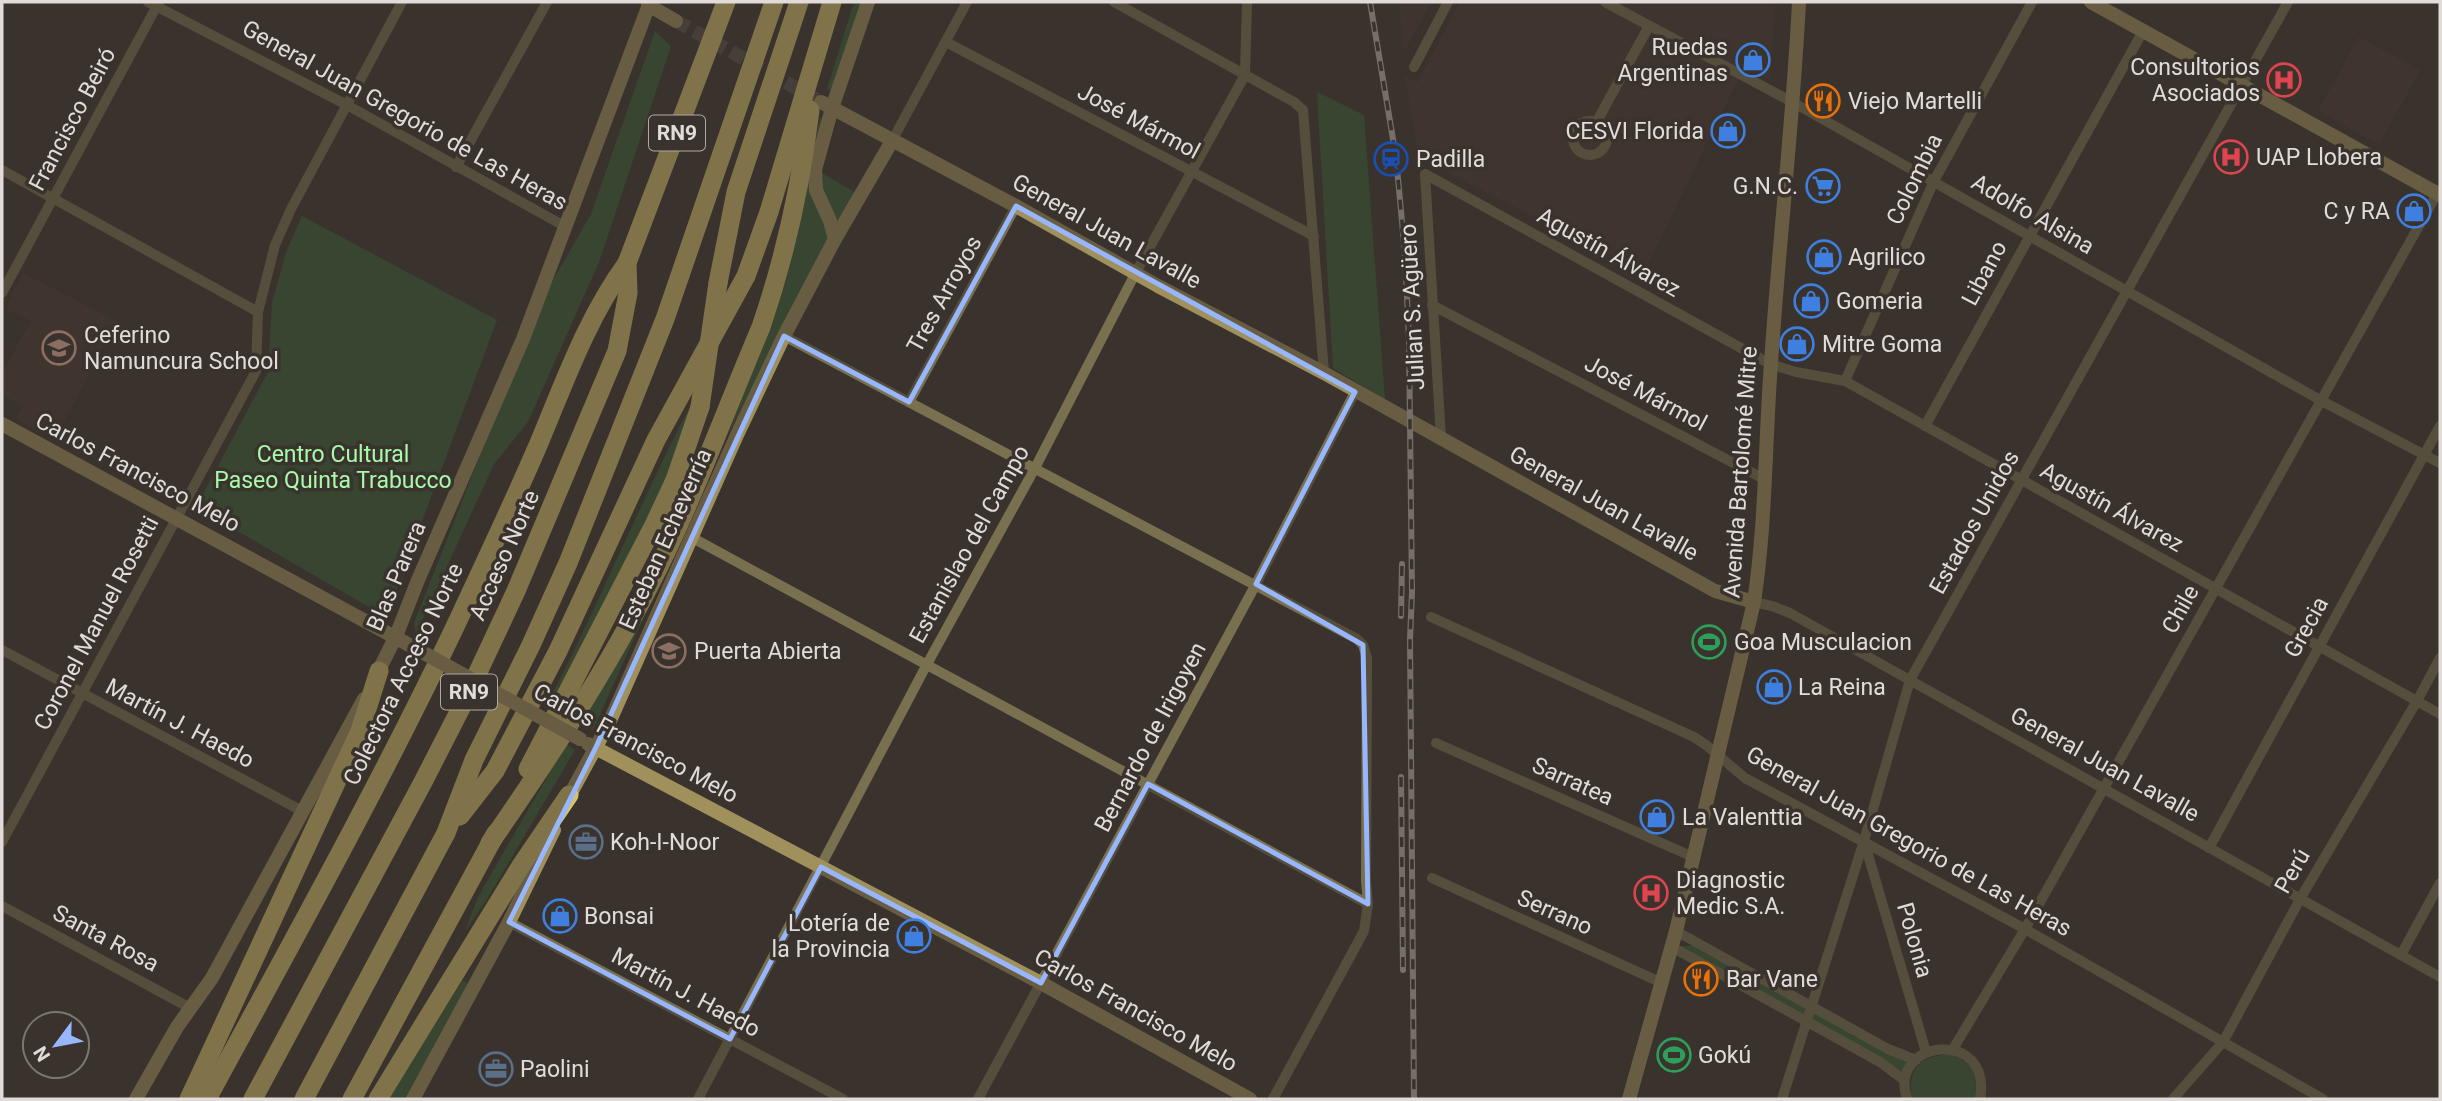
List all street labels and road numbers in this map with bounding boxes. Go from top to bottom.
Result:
street label: General Juan Gregorio de Las Heras [237,15,572,216]
street label: Francisco Beiró [23,43,121,195]
street label: José Mármol [1073,78,1205,165]
road number: RN9 [649,116,705,150]
street label: Colombia [1881,129,1948,229]
street label: General Juan Lavalle [1008,168,1206,295]
street label: Adolfo Alsina [1967,169,2099,260]
street label: Agustín Álvarez [1533,201,1685,303]
street label: Julian S. Agüero [1395,223,1430,391]
street label: Tres Arroyos [901,231,988,357]
street label: Libano [1956,236,2013,310]
street label: Avenida Bartolomé Mitre [1718,345,1763,599]
street label: José Mármol [1580,350,1712,437]
street label: Carlos Francisco Melo [31,407,245,538]
street label: General Juan Lavalle [1505,440,1703,567]
street label: Estanislao del Campo [904,441,1035,648]
street label: Esteban Echeverría [613,445,717,634]
street label: Estados Unidos [1924,446,2025,599]
street label: Agustín Álvarez [2036,456,2188,558]
street label: Acceso Norte [464,486,545,624]
street label: Coronel Manuel Rosetti [29,512,164,735]
street label: Blas Parera [361,517,432,635]
street label: Colectora Acceso Norte [338,559,469,790]
street label: Chile [2156,580,2205,638]
street label: Grecia [2279,592,2334,662]
street label: Bernardo de Irigoyen [1089,638,1212,837]
street label: Martín J. Haedo [101,673,259,774]
road number: RN9 [441,674,497,710]
street label: Carlos Francisco Melo [529,678,743,809]
street label: General Juan Lavalle [2006,701,2204,828]
street label: General Juan Gregorio de Las Heras [1741,741,2076,942]
street label: Sarratea [1528,752,1618,811]
street label: Perú [2269,844,2316,898]
street label: Serrano [1513,884,1597,941]
street label: Santa Rosa [48,899,163,978]
street label: Polonia [1891,899,1938,981]
street label: Martín J. Haedo [607,942,765,1043]
street label: Carlos Francisco Melo [1030,943,1242,1077]

